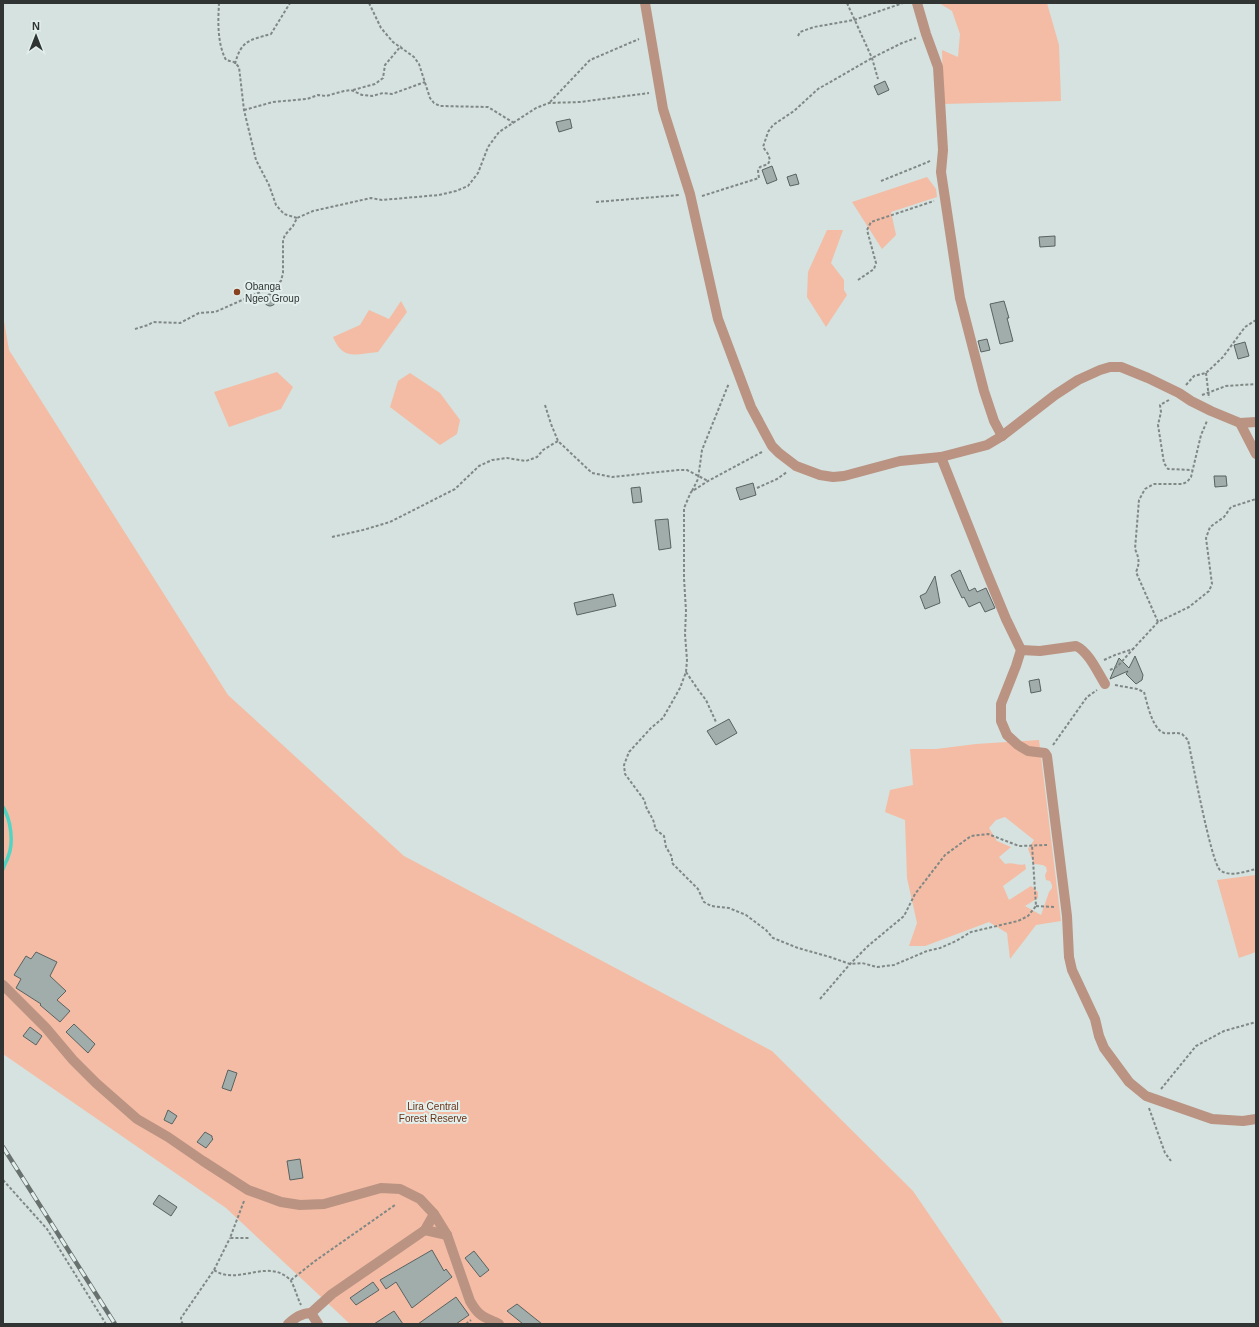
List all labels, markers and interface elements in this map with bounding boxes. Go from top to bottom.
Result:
north arrow [16,16,56,56]
text: N [32,20,40,32]
place label: Obanga Ngeo Group [245,281,300,304]
marker: Obanga Ngeo Group [232,287,242,297]
park label: Lira Central Forest Reserve [399,1101,468,1124]

